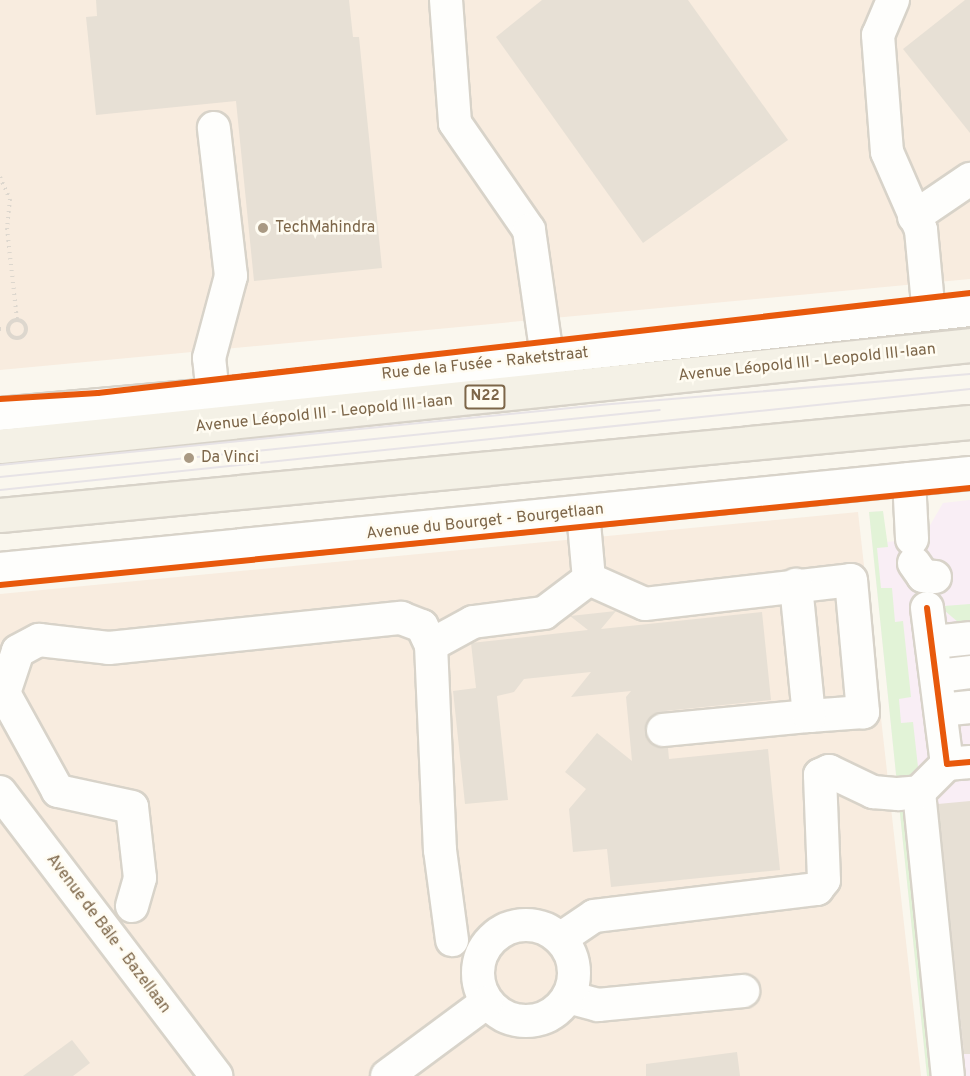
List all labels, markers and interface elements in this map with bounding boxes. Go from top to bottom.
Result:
place label: TechMahindra [275,218,375,238]
marker: TechMahindra [256,221,270,235]
street label: Avenue Léopold III - Leopold III-laan [677,340,937,386]
street label: Rue de la Fusée - Raketstraat [381,344,589,384]
road number: N22 [464,385,506,409]
street label: Avenue Léopold III - Leopold III-laan [194,391,454,437]
place label: Da Vinci [201,448,260,468]
marker: Da Vinci [182,451,196,465]
street label: Avenue du Bourget - Bourgetlaan [365,500,605,544]
street label: Avenue de Bâle - Bazellaan [42,851,174,1017]

